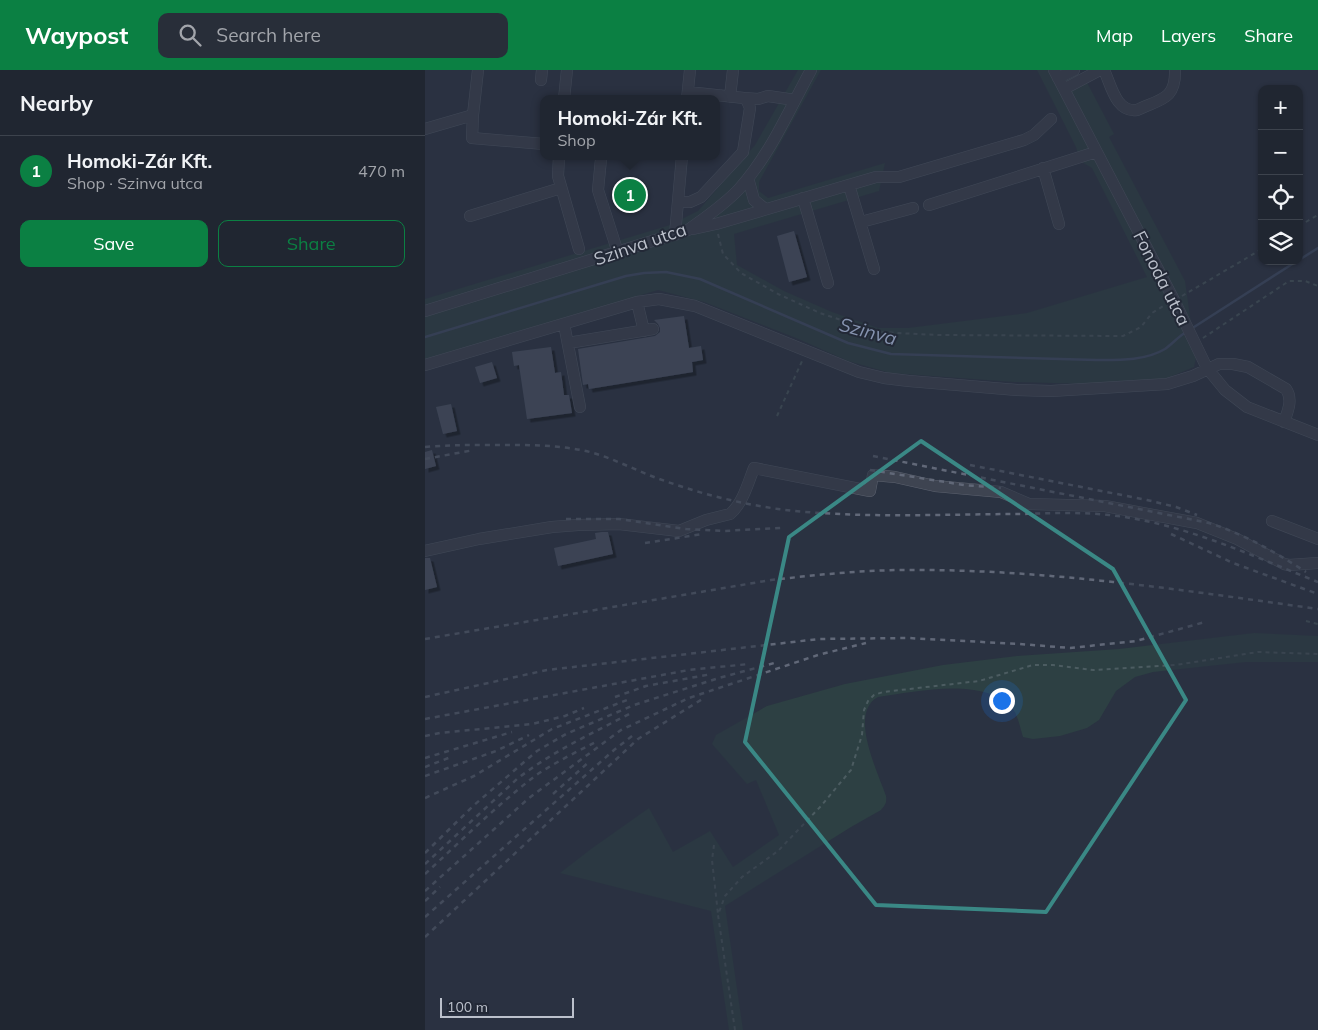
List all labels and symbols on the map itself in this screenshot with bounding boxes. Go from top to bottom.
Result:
pin: 1 [614,176,646,214]
street label: Szinva utca [591,217,689,271]
street label: Fonoda utca [1128,227,1196,329]
water label: Szinva [837,312,899,350]
your location [989,688,1015,714]
scale bar [440,995,574,1018]

